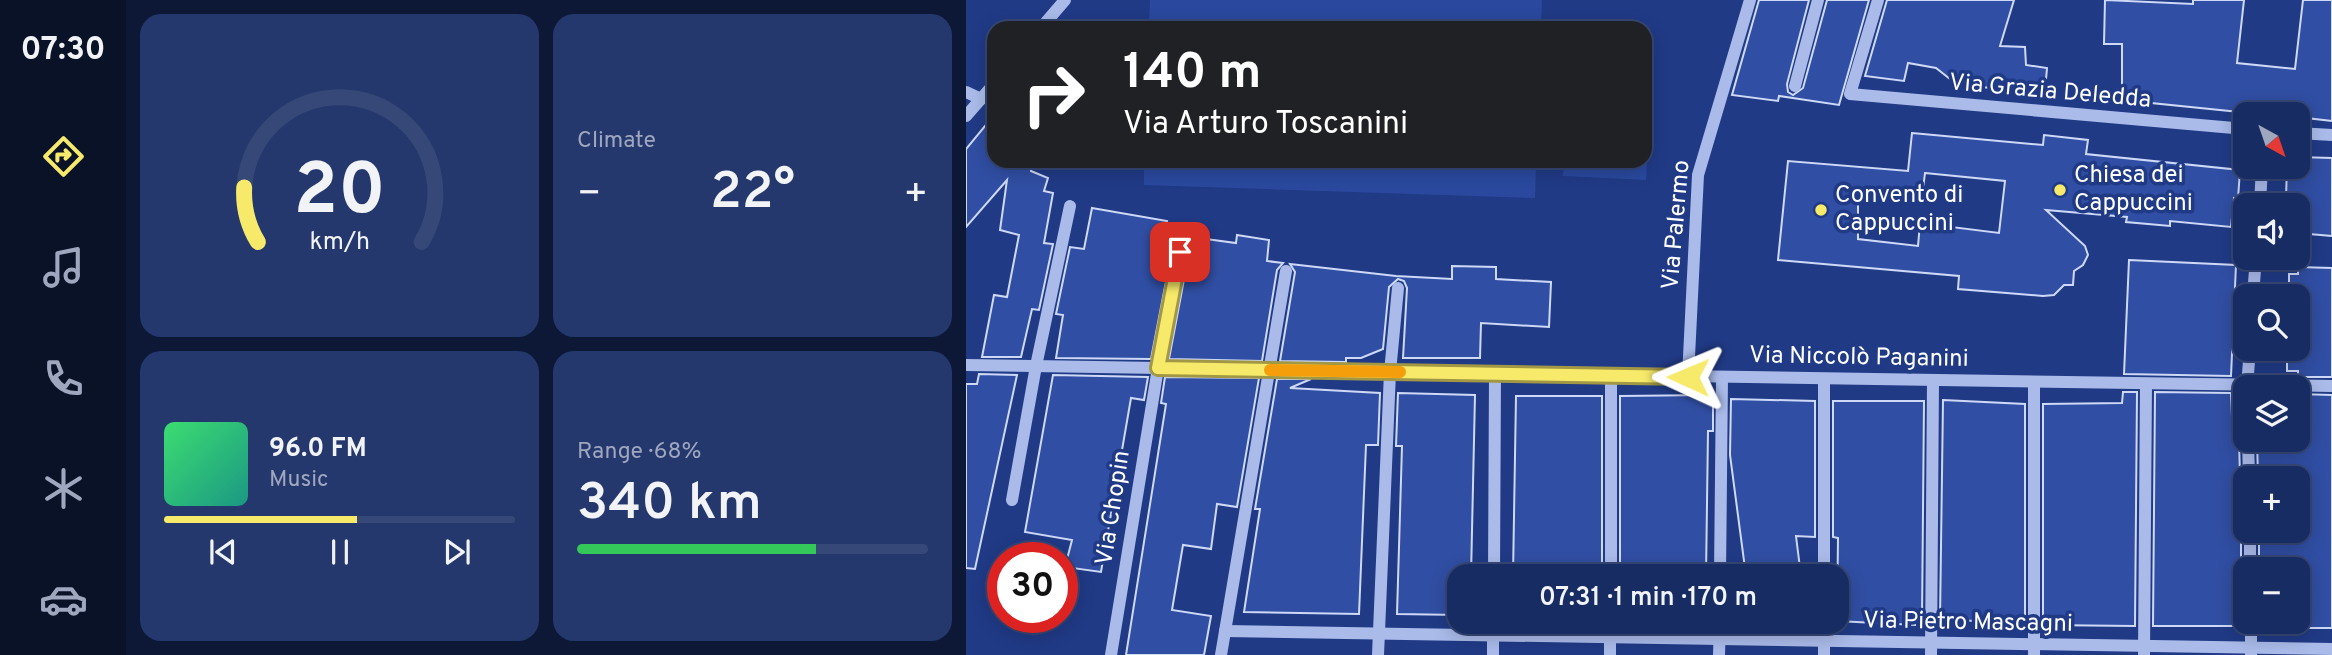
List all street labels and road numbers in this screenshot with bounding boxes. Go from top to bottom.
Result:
street label: Via Grazia Deledda [1948,68,2152,116]
street label: Via Palermo [1656,159,1698,291]
street label: Via Niccolò Paganini [1749,341,1969,375]
street label: Via Chopin [1090,448,1138,568]
street label: Via Pietro Mascagni [1863,606,2073,640]

